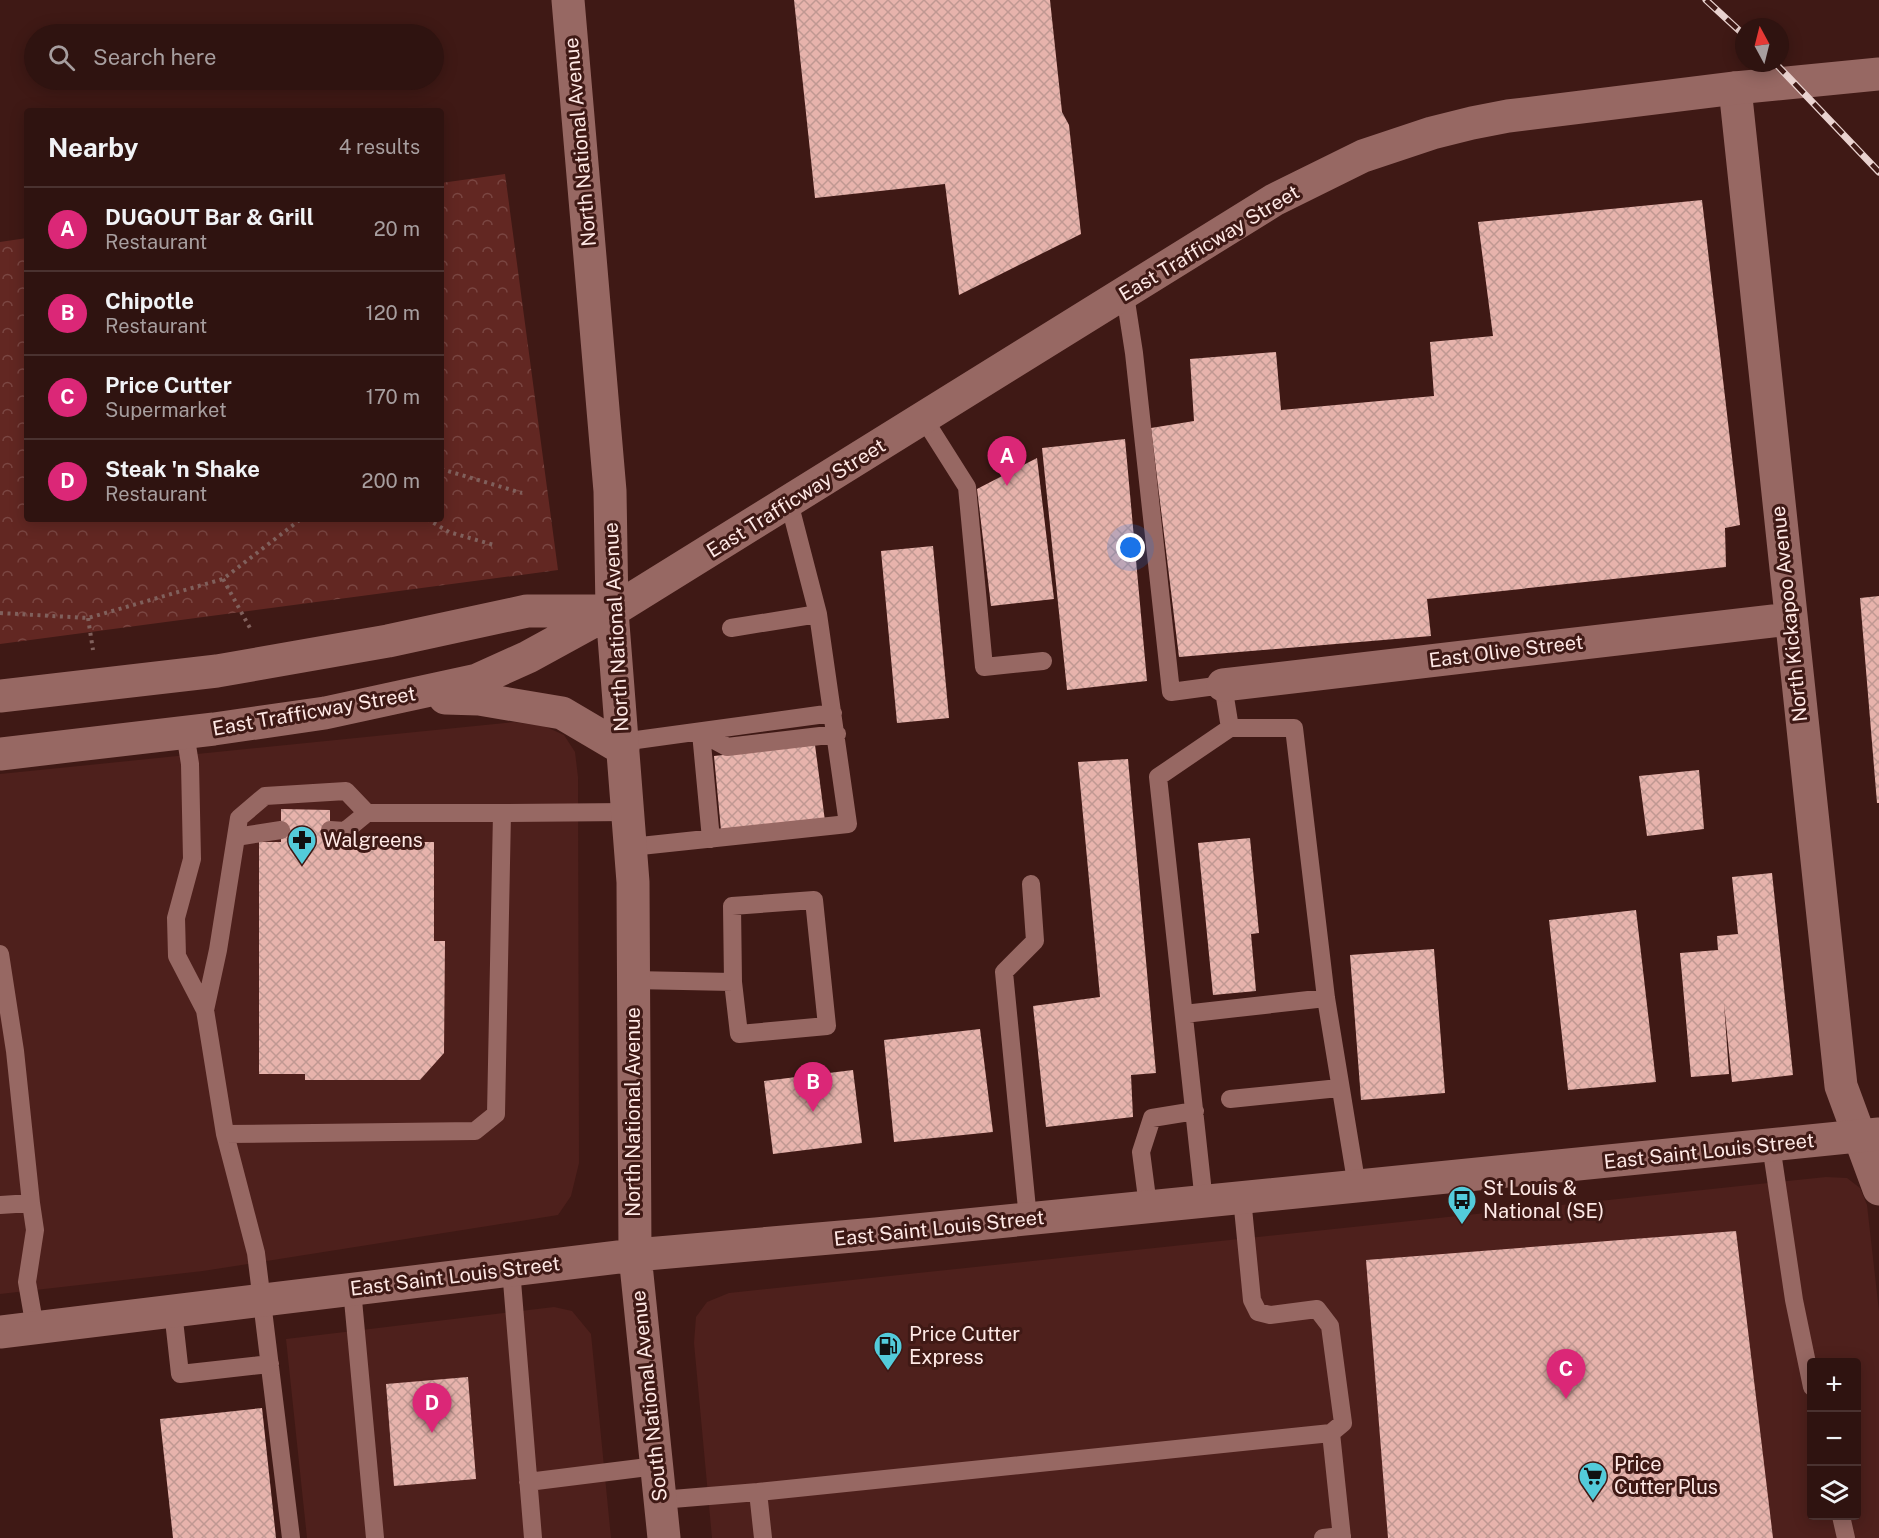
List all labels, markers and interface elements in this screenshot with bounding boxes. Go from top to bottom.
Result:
north arrow [1735,18,1789,72]
search box [24,24,444,90]
street label: North National Avenue [559,36,601,248]
icon: search [45,41,78,74]
text: Search here [93,44,217,70]
text: Nearby [48,132,138,163]
text: 4 results [339,135,420,159]
street label: East Trafficway Street [1114,180,1304,306]
text: DUGOUT Bar & Grill [105,204,314,230]
text: A [60,217,75,241]
text: 20 m [374,217,420,241]
text: Restaurant [105,230,207,254]
text: Chipotle [105,288,194,314]
text: B [61,301,74,325]
text: 120 m [366,301,420,325]
text: Restaurant [105,314,207,338]
text: Price Cutter [105,372,232,398]
text: C [60,385,75,409]
text: 170 m [366,385,420,409]
text: Supermarket [105,398,227,422]
street label: East Trafficway Street [702,433,890,563]
pin: A [988,436,1026,486]
text: Steak 'n Shake [105,456,260,482]
text: D [60,469,75,493]
text: 200 m [362,469,420,493]
text: Restaurant [105,482,207,506]
street label: North Kickapoo Avenue [1766,505,1812,723]
street label: North National Avenue [599,522,633,732]
your location [1116,533,1145,562]
street label: East Olive Street [1427,630,1585,672]
street label: East Trafficway Street [210,681,418,741]
pharmacy icon: Walgreens [286,824,318,866]
place label: Walgreens [323,828,423,852]
street label: North National Avenue [621,1007,645,1217]
pin: B [794,1062,832,1112]
street label: East Saint Louis Street [1603,1128,1815,1174]
place label: St Louis & National (SE) [1483,1176,1604,1223]
bus stop icon: St Louis & National (SE) [1446,1184,1478,1226]
street label: East Saint Louis Street [833,1205,1045,1251]
street label: East Saint Louis Street [349,1251,561,1301]
street label: South National Avenue [626,1289,672,1503]
place label: Price Cutter Express [909,1322,1020,1369]
fuel station icon: Price Cutter Express [872,1330,904,1372]
pin: C [1546,1350,1586,1399]
map controls [1807,1358,1861,1520]
button: + [1807,1358,1861,1412]
pin: D [412,1384,452,1433]
button: − [1807,1412,1861,1466]
place label: Price Cutter Plus [1614,1452,1718,1499]
supermarket icon: Price Cutter Plus [1577,1460,1609,1502]
button: layers [1807,1466,1861,1520]

